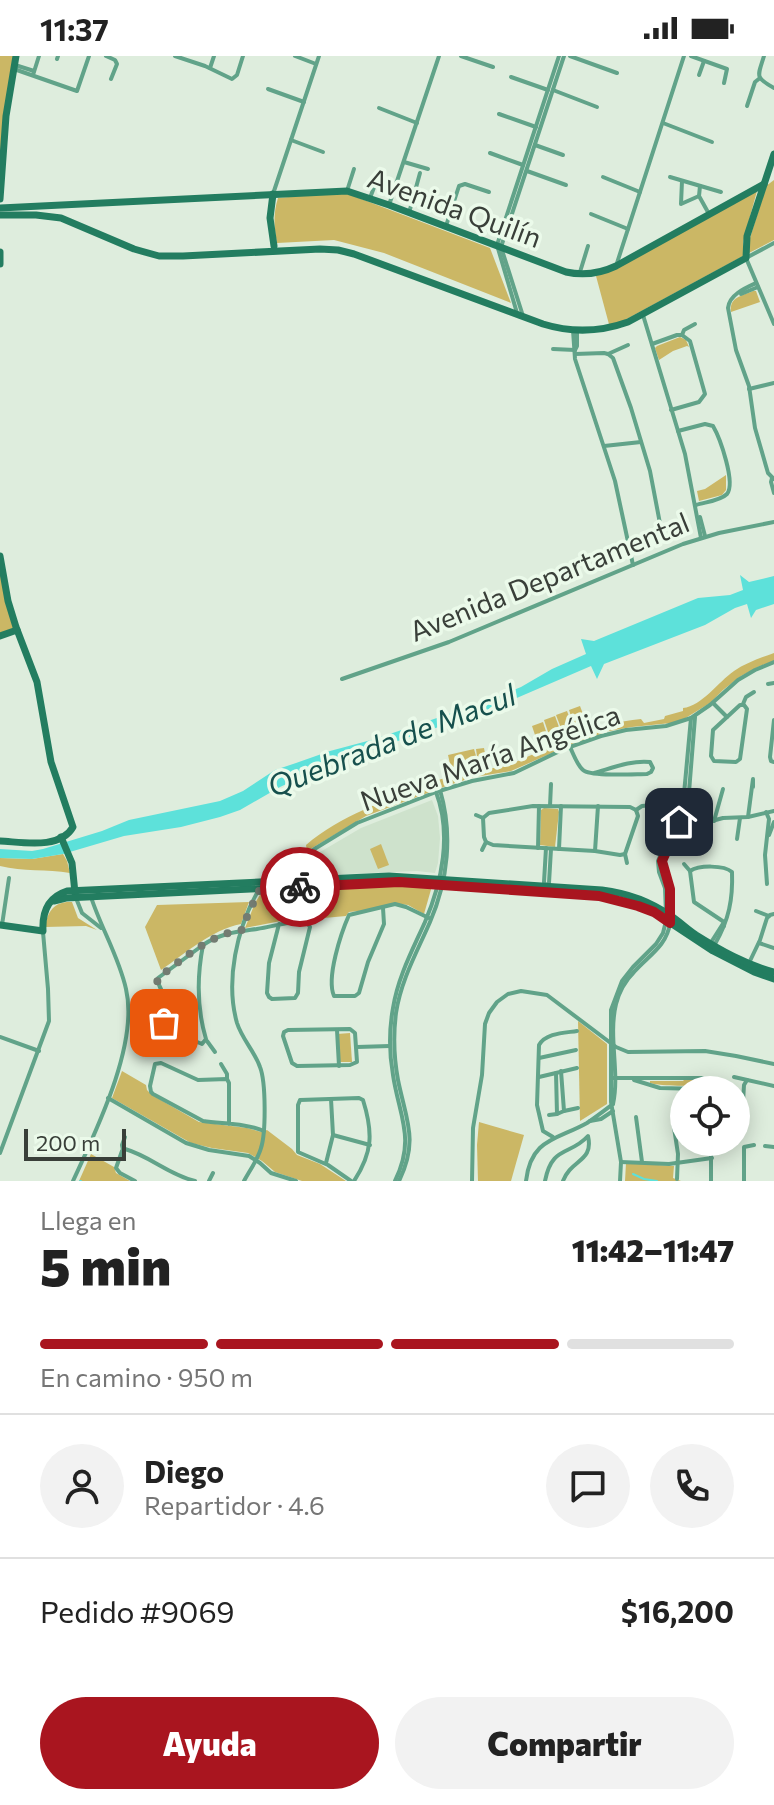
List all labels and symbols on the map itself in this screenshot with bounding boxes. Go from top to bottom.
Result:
street label: Avenida Quilín [363,160,547,254]
street label: Avenida Departamental [404,504,694,648]
water label: Quebrada de Macul [262,674,522,803]
street label: Nueva María Angélica [356,697,624,817]
pin [645,788,713,856]
courier [260,847,340,927]
pin [130,989,198,1057]
scale bar [24,1125,126,1161]

